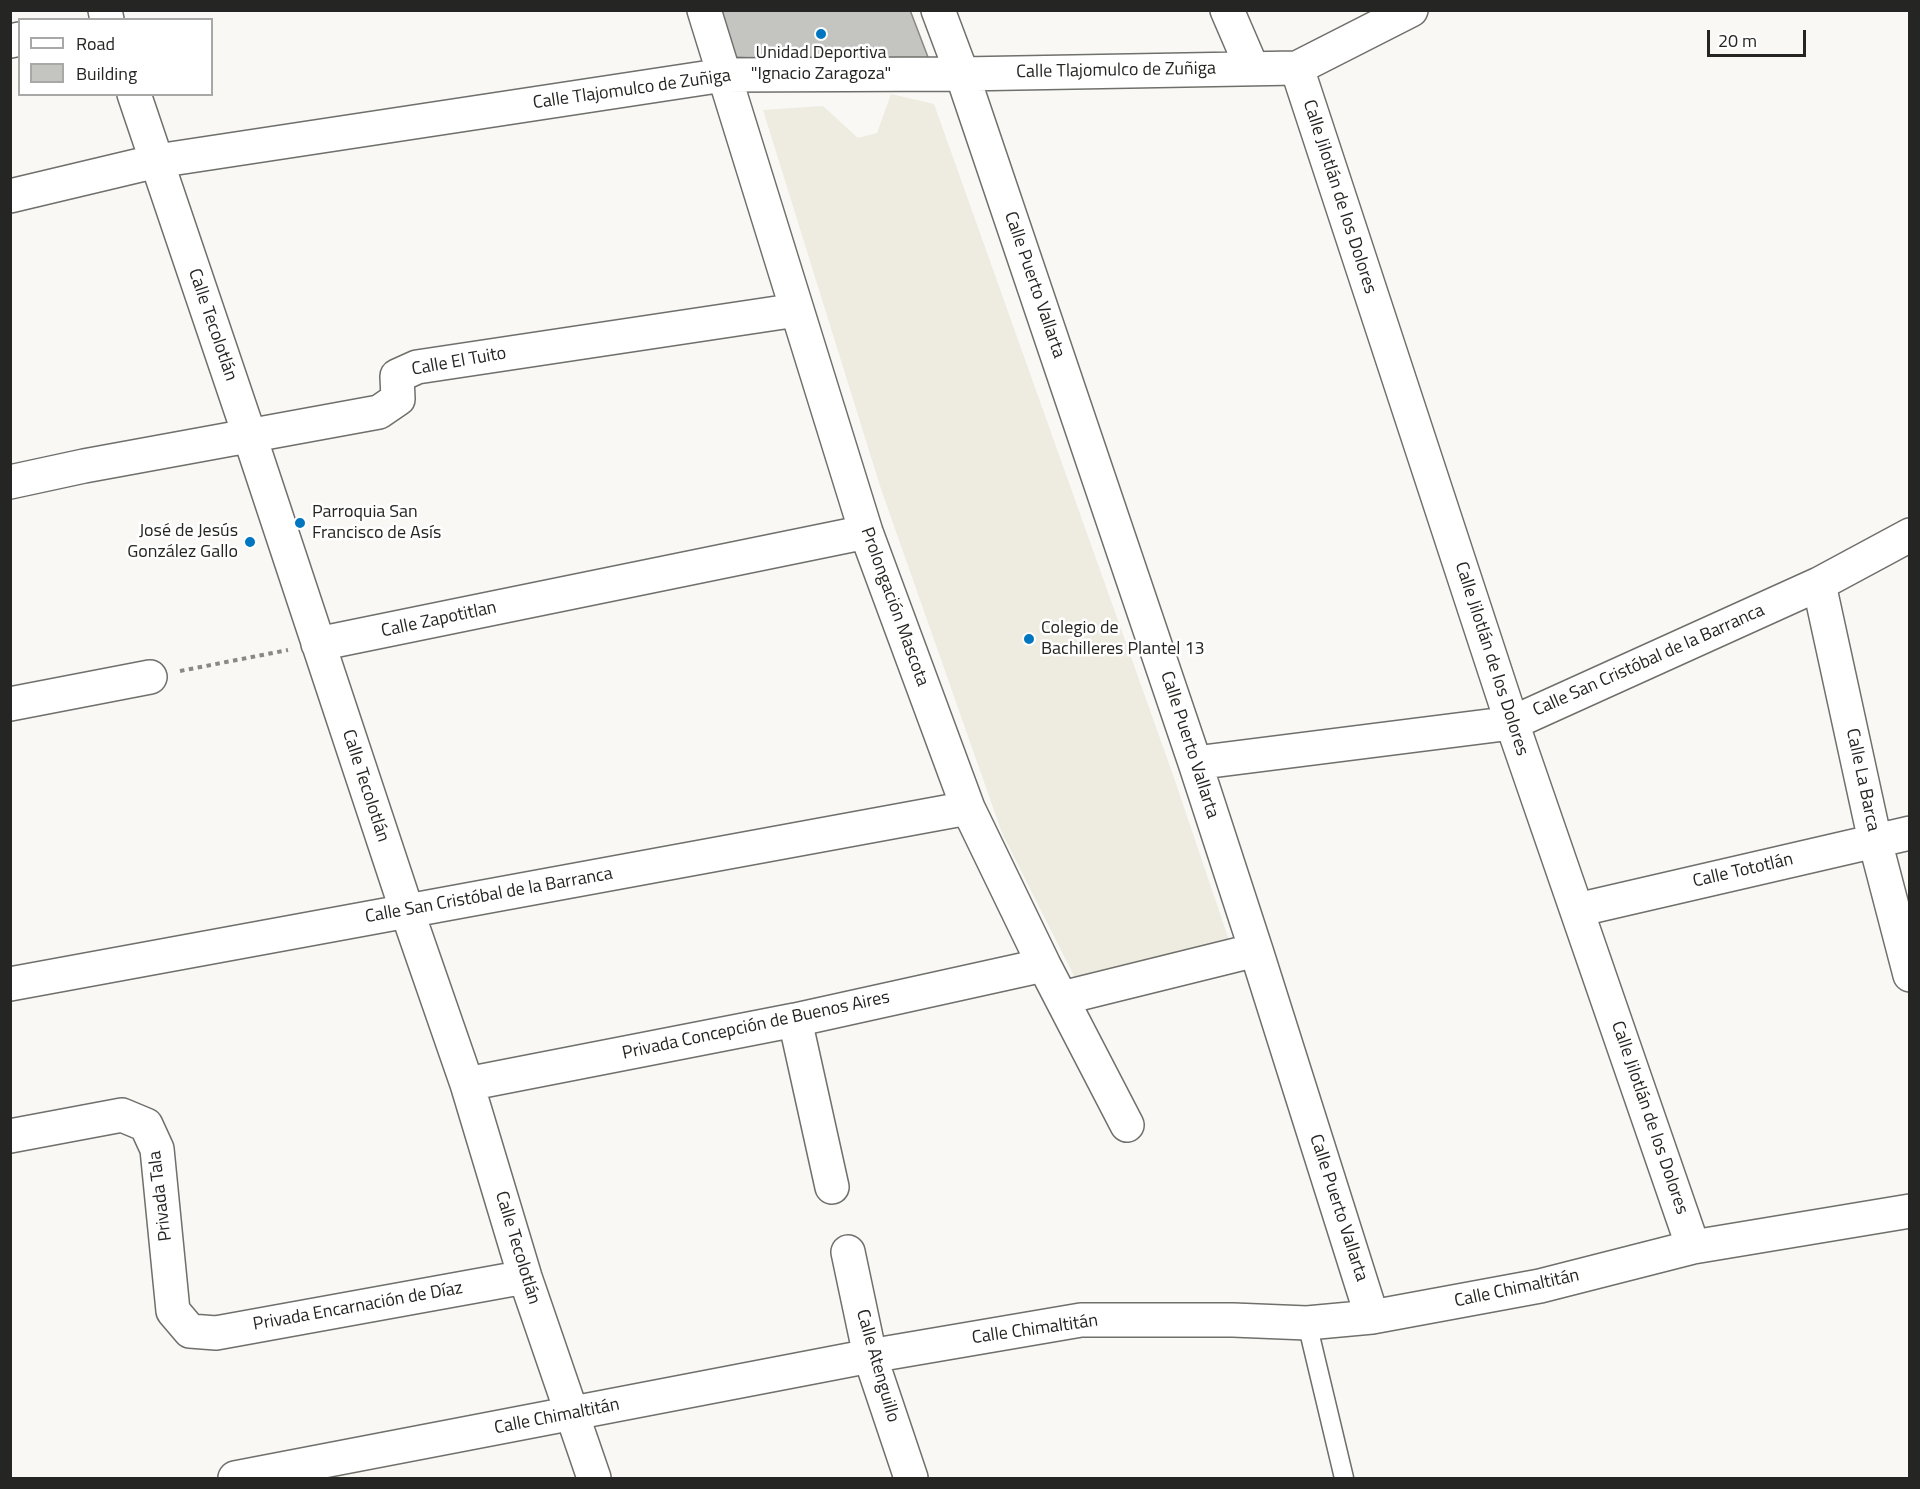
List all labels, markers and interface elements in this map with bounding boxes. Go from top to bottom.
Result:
legend [18,18,213,96]
scale bar [1710,18,1809,56]
marker: Unidad Deportiva "Ignacio Zaragoza" [814,27,828,41]
text: 20 m [1718,27,1757,54]
text: Road [76,30,115,57]
place label: Unidad Deportiva "Ignacio Zaragoza" [751,43,891,86]
street label: Calle Tlajomulco de Zuñiga [1016,58,1216,84]
text: Building [76,60,137,87]
street label: Calle Tlajomulco de Zuñiga [532,65,732,115]
street label: Calle Jilotlán de los Dolores [1297,97,1381,297]
street label: Calle Puerto Vallarta [999,209,1069,361]
street label: Calle Tecolotlán [183,266,241,384]
street label: Calle El Tuito [410,343,508,381]
place label: Parroquia San Francisco de Asís [312,502,441,544]
marker: Parroquia San Francisco de Asís [293,516,307,530]
place label: José de Jesús González Gallo [127,521,238,564]
street label: Prolongación Mascota [855,524,933,690]
marker: José de Jesús González Gallo [243,535,257,549]
street label: Calle Jilotlán de los Dolores [1449,559,1533,759]
street label: Calle Zapotitlan [379,597,499,643]
street label: Calle San Cristóbal de la Barranca [1530,600,1768,722]
place label: Colegio de Bachilleres Plantel 13 [1041,618,1205,660]
marker: Colegio de Bachilleres Plantel 13 [1022,632,1036,646]
street label: Calle Puerto Vallarta [1155,669,1223,821]
street label: Calle Tecolotlán [337,727,393,845]
street label: Calle La Barca [1841,727,1883,833]
street label: Calle Tototlán [1691,849,1795,893]
street label: Calle San Cristóbal de la Barranca [363,864,615,928]
street label: Privada Concepción de Buenos Aires [620,987,892,1065]
street label: Calle Jilotlán de los Dolores [1606,1019,1692,1217]
street label: Calle Puerto Vallarta [1304,1132,1372,1284]
street label: Privada Tala [145,1150,177,1242]
street label: Calle Tecolotlán [490,1189,544,1307]
street label: Calle Chimaltitán [1453,1265,1581,1313]
street label: Privada Encarnación de Díaz [251,1278,465,1336]
street label: Calle Atenguillo [851,1307,903,1425]
street label: Calle Chimaltitán [971,1310,1099,1350]
street label: Calle Chimaltitán [493,1394,621,1440]

